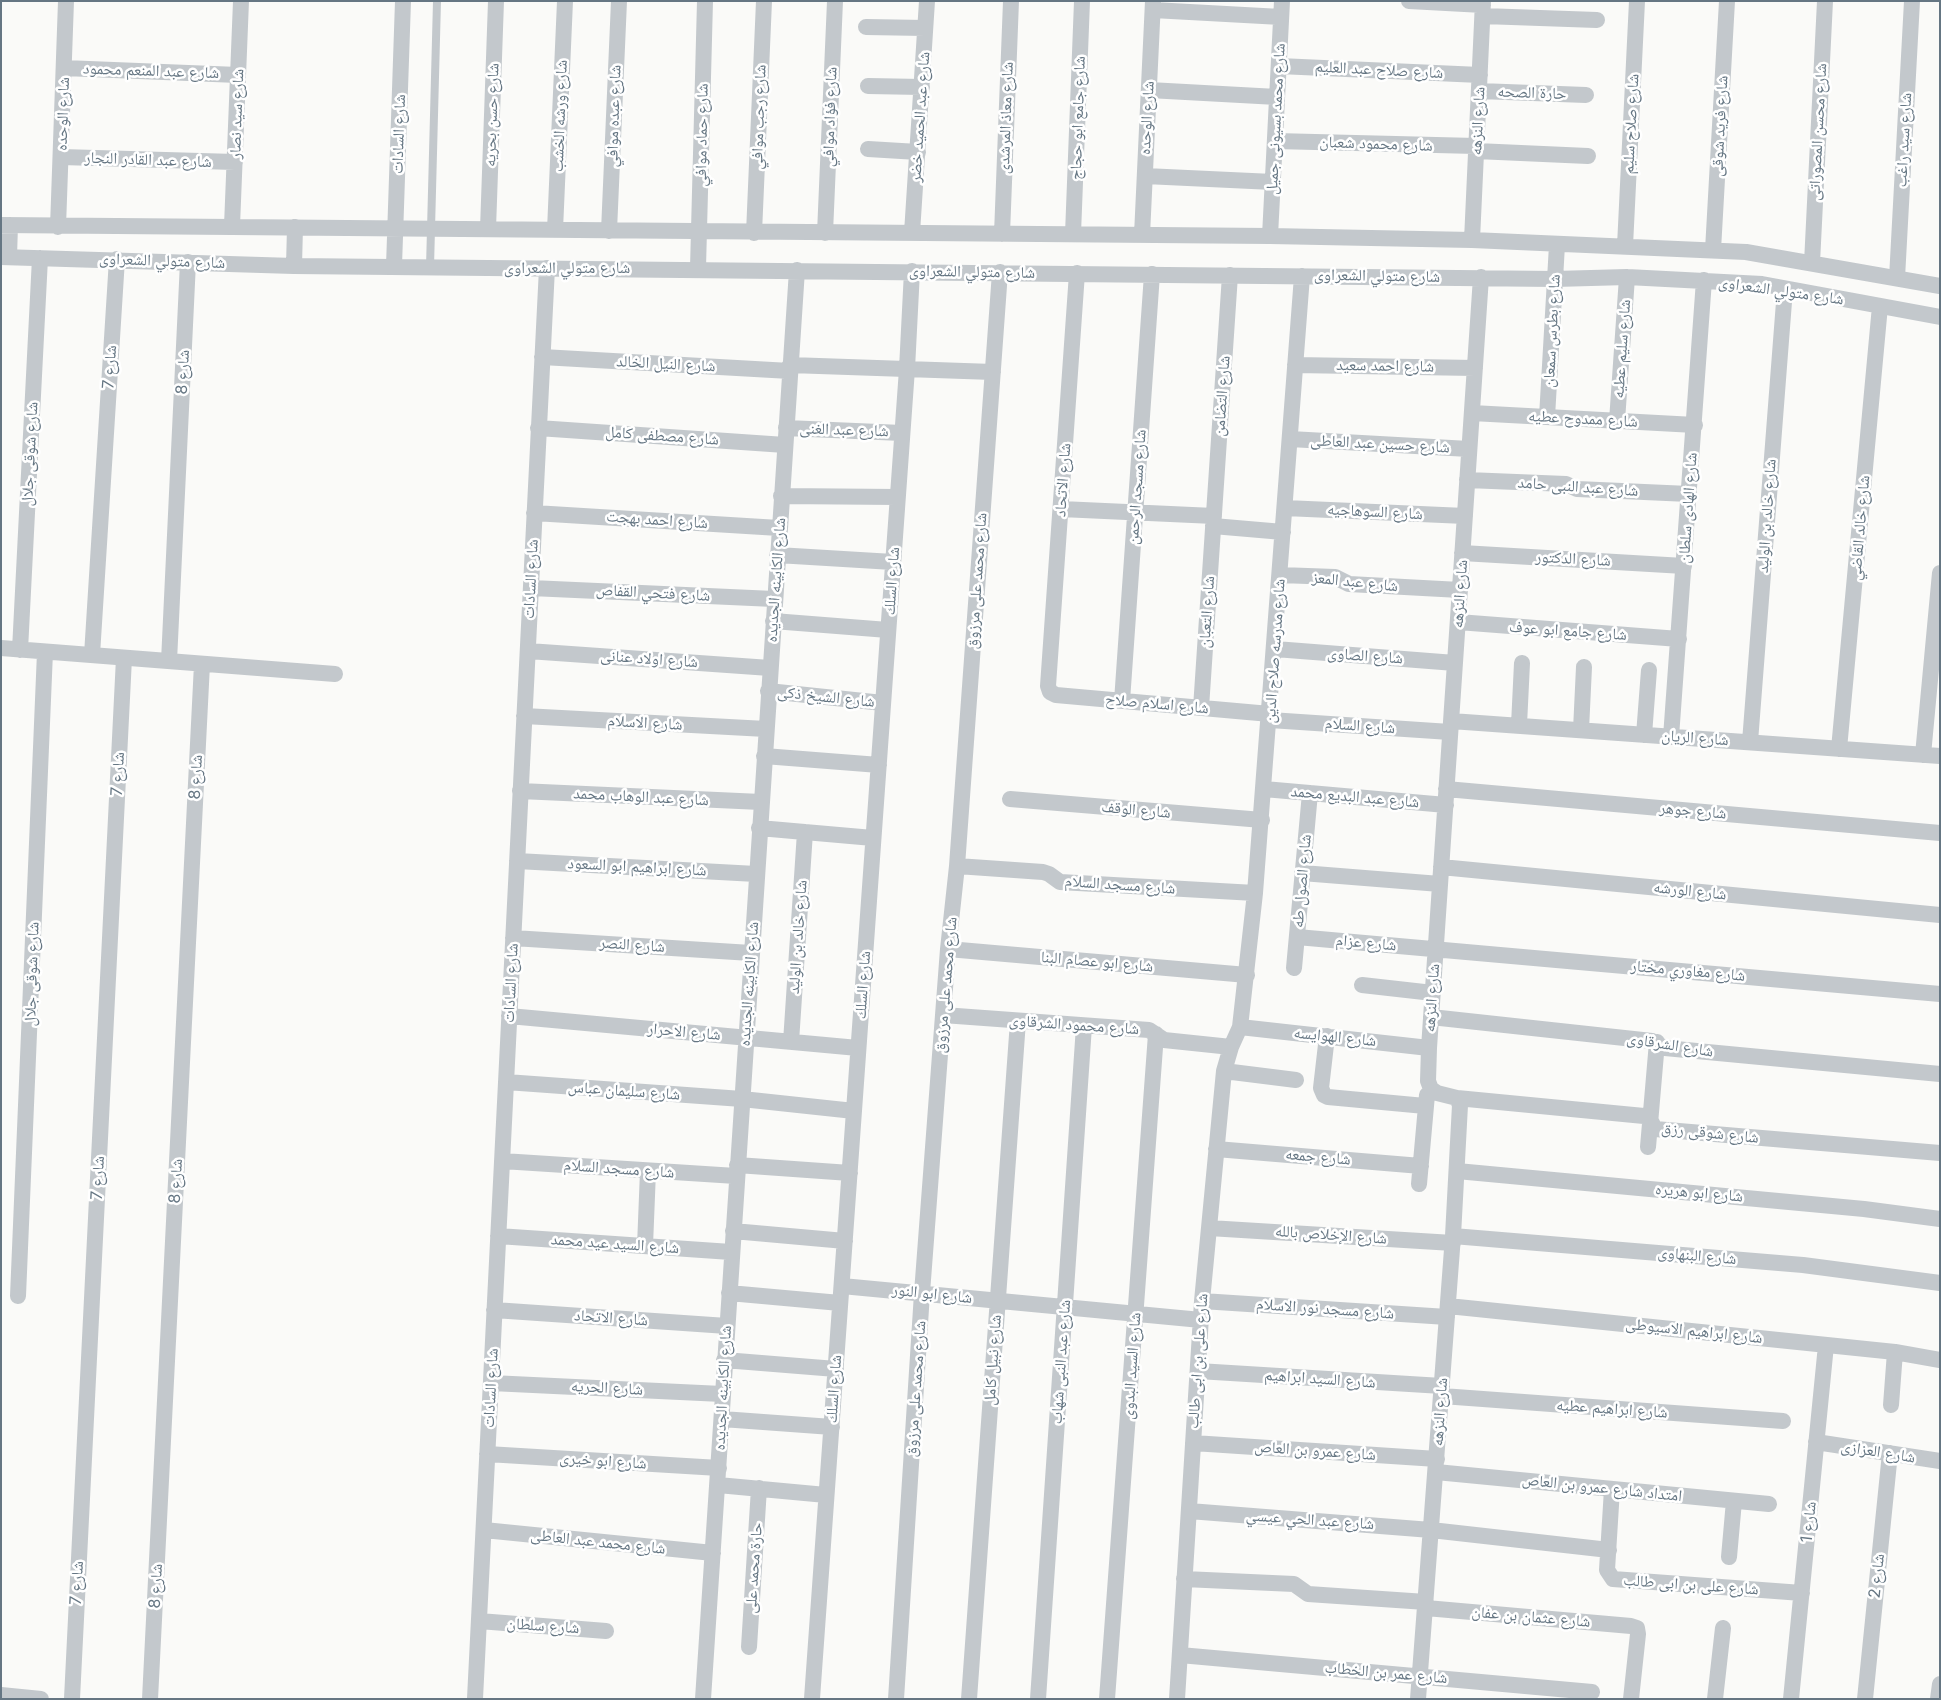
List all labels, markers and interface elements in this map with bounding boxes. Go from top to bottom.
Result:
street label: شارع محمد بسيونى جميل [1262,43,1290,195]
street label: شارع عبد الحميد خضر [906,51,934,183]
street label: شارع جامع ابو حجاج [1066,56,1090,180]
street label: شارع صلاح عبد العليم [1314,57,1444,83]
street label: شارع عبد المنعم محمود [82,59,220,83]
street label: شارع ورشه الخشب [548,60,572,172]
street label: شارع معاذ المرشدى [994,62,1018,174]
street label: شارع حسن بحريه [481,63,503,167]
street label: شارع محسن المصوراتى [1805,63,1831,201]
street label: شارع عبده موافي [603,64,625,168]
street label: شارع رجب موافي [748,64,770,170]
street label: شارع فؤاد موافي [819,67,841,167]
street label: شارع سيد نصار [226,69,248,159]
street label: شارع صلاح سليم [1619,73,1643,175]
street label: شارع فريد شوقى [1708,75,1732,177]
street label: شارع الوحده [52,77,74,151]
street label: شارع الوحده [1135,81,1159,155]
street label: حارة الصحه [1497,82,1567,104]
street label: شارع حماد موافي [692,83,712,187]
street label: شارع النزهه [1467,86,1489,156]
street label: شارع سيد راغب [1892,92,1916,188]
street label: شارع السادات [388,94,410,174]
street label: شارع محمود شعبان [1319,132,1433,156]
street label: شارع عبد القادر النجار [84,148,212,172]
street label: شارع متولي الشعراوى [98,249,226,273]
street label: شارع متولي الشعراوى [504,258,630,278]
street label: شارع متولي الشعراوى [909,261,1035,283]
street label: شارع متولي الشعراوى [1314,265,1440,287]
street label: شارع متولي الشعراوى [1717,273,1845,309]
street label: شارع بطرس سمعان [1539,274,1565,388]
street label: شارع سليم عطيه [1609,299,1635,399]
street label: شارع 7 [99,344,121,390]
street label: شارع 8 [172,349,194,395]
street label: شارع النيل الخالد [616,352,716,376]
street label: شارع التضامن [1210,355,1234,437]
street label: شارع احمد سعيد [1336,356,1434,376]
street label: شارع شوقى جلال [18,401,42,507]
street label: شارع ممدوح عطيه [1528,407,1638,431]
street label: شارع عبد الغنى [799,419,889,441]
street label: شارع مصطفى كامل [605,422,719,450]
street label: شارع مسجد الرحمن [1123,429,1151,545]
street label: شارع حسين عبد العاطى [1310,431,1450,457]
street label: شارع الاتحاد [1051,443,1075,517]
street label: شارع الهادى سلطان [1675,452,1701,564]
street label: شارع خالد بن الوليد [1753,458,1781,574]
street label: شارع عبد النبى حامد [1517,473,1639,501]
street label: شارع خالد القاضي [1846,475,1874,581]
street label: شارع السوهاجيه [1327,500,1423,524]
street label: شارع احمد بهجت [606,507,708,533]
street label: شارع محمد على مرزوق [963,512,991,650]
street label: شارع الكابينه الجديده [762,517,790,643]
street label: شارع السادات [519,539,543,619]
street label: شارع السلك [880,546,904,616]
street label: شارع الدكتور [1535,547,1611,571]
street label: شارع النزهه [1448,559,1472,629]
street label: شارع عبد المعز [1311,568,1399,596]
street label: شارع التعبان [1195,575,1219,649]
street label: شارع مدرسه صلاح الدين [1260,578,1290,724]
street label: شارع فتحي القفاص [595,580,711,606]
street label: شارع جامع ابو عوف [1509,617,1627,645]
street label: شارع الصاوى [1326,644,1404,668]
street label: شارع اولاد عنانى [600,646,698,672]
street label: شارع الشيخ ذكى [776,682,876,712]
street label: شارع اسلام صلاح [1104,690,1210,718]
street label: شارع الاسلام [607,711,683,735]
street label: شارع السلام [1324,714,1396,738]
street label: شارع الريان [1661,726,1729,750]
street label: شارع 7 [107,752,129,796]
street label: شارع 8 [185,754,207,800]
street label: شارع عبد البديع محمد [1290,782,1420,812]
street label: شارع عبد الوهاب محمد [573,784,709,810]
street label: شارع الوقف [1101,797,1171,823]
street label: شارع جوهر [1659,799,1727,823]
street label: شارع الصول طه [1288,833,1316,929]
street label: شارع ابراهيم ابو السعود [567,854,707,880]
street label: شارع مسجد السلام [1064,872,1176,898]
street label: شارع الورشه [1652,878,1728,904]
street label: شارع خالد بن الوليد [784,879,812,995]
street label: شارع محمد على مرزوق [930,916,962,1054]
street label: شارع شوقى جلال [21,921,43,1027]
street label: شارع الكابينه الجديده [735,921,763,1047]
street label: شارع عزام [1335,931,1397,955]
street label: شارع النصر [599,933,665,957]
street label: شارع السادات [499,943,523,1023]
street label: شارع ابو عصام البنا [1040,948,1154,976]
street label: شارع السلك [851,950,875,1020]
street label: شارع مغاوري مختار [1630,956,1746,986]
street label: شارع النزهه [1420,963,1444,1033]
street label: شارع محمود الشرقاوى [1008,1011,1140,1039]
street label: شارع الاحرار [646,1019,722,1045]
street label: شارع الهوايسه [1293,1023,1377,1051]
street label: شارع الشرقاوى [1625,1029,1715,1061]
street label: شارع سليمان عباس [567,1077,681,1105]
street label: شارع شوقى رزق [1660,1118,1760,1148]
street label: شارع جمعه [1285,1145,1351,1169]
street label: شارع 7 [87,1156,109,1200]
street label: شارع مسجد السلام [563,1156,675,1182]
street label: شارع 8 [165,1158,187,1204]
street label: شارع ابو هريره [1654,1180,1744,1206]
street label: شارع الإخلاص بالله [1274,1222,1388,1248]
street label: شارع السيد عيد محمد [550,1230,680,1258]
street label: شارع البنهاوى [1657,1243,1737,1269]
street label: شارع ابو النور [891,1280,973,1308]
street label: شارع على بن ابى طالب [1184,1293,1212,1429]
street label: شارع مسجد نور الاسلام [1255,1295,1395,1323]
street label: شارع عبد النبى شهاب [1047,1299,1075,1425]
street label: شارع الاتحاد [574,1306,648,1330]
street label: شارع السيد البدوى [1119,1312,1145,1420]
street label: شارع نبيل كامل [980,1314,1006,1406]
street label: شارع ابراهيم الاسيوطى [1625,1314,1763,1348]
street label: شارع محمد على مرزوق [902,1320,930,1458]
street label: شارع الكابينه الجديده [710,1325,736,1451]
street label: شارع السادات [479,1348,503,1428]
street label: شارع السلك [822,1354,846,1424]
street label: شارع السيد ابراهيم [1264,1366,1376,1392]
street label: شارع الحريه [571,1377,643,1399]
street label: شارع النزهه [1428,1377,1452,1447]
street label: شارع ابراهيم عطيه [1556,1396,1668,1422]
street label: شارع عمرو بن العاص [1254,1437,1376,1465]
street label: شارع العزازى [1839,1437,1917,1467]
street label: شارع ابو خيرى [559,1448,647,1474]
street label: امتداد شارع عمرو بن العاص [1521,1470,1683,1506]
street label: شارع 1 [1797,1500,1821,1544]
street label: شارع عبد الحي عيسي [1245,1506,1375,1534]
street label: حارة محمد على [741,1522,767,1614]
street label: شارع محمد عبد العاطى [529,1525,667,1559]
street label: شارع 2 [1865,1553,1889,1599]
street label: شارع 7 [66,1561,88,1605]
street label: شارع 8 [145,1563,167,1609]
street label: شارع على بن ابى طالب [1623,1571,1759,1599]
street label: شارع عثمان بن عفان [1471,1602,1591,1632]
street label: شارع سلطان [506,1614,580,1638]
street label: شارع عمر بن الخطاب [1324,1658,1448,1688]

